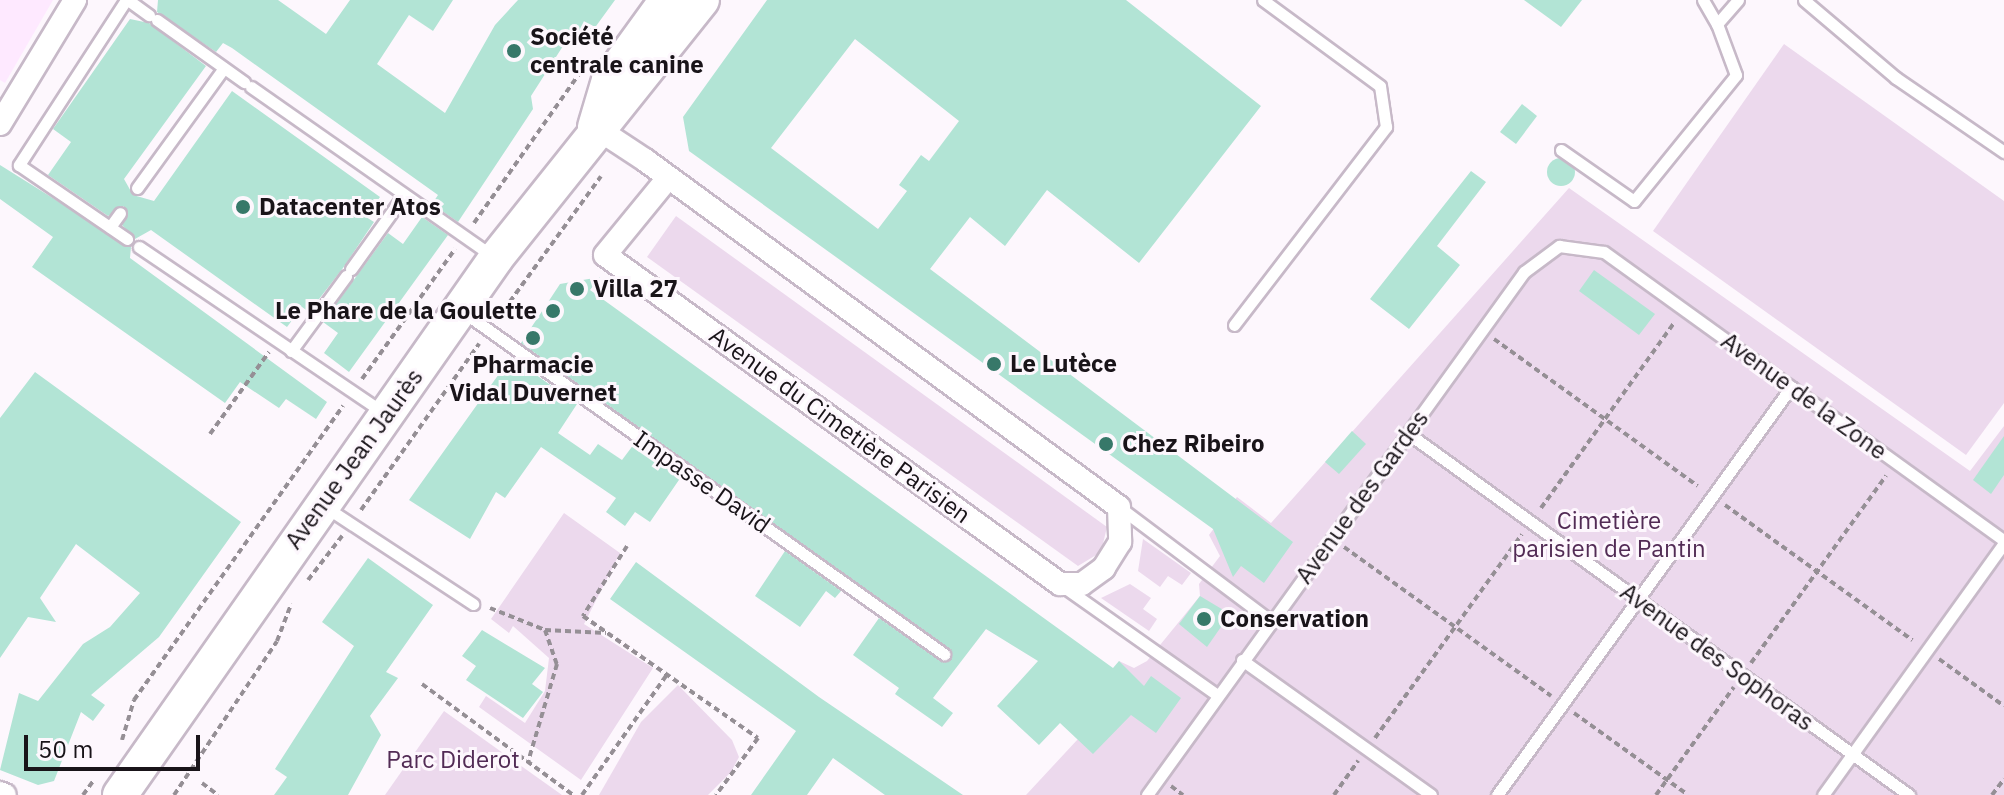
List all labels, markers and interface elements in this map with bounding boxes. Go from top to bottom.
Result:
place label: Société centrale canine [530,23,704,79]
marker: Société centrale canine [505,42,523,60]
place label: Datacenter Atos [259,193,441,221]
marker: Datacenter Atos [234,198,252,216]
place label: Villa 27 [593,275,678,303]
marker: Villa 27 [568,280,586,298]
place label: Le Phare de la Goulette [275,297,537,325]
marker: Le Phare de la Goulette [544,302,562,320]
street label: Avenue du Cimetière Parisien [704,321,976,529]
street label: Avenue de la Zone [1716,326,1892,466]
marker: Pharmacie Vidal Duvernet [524,329,542,347]
place label: Le Lutèce [1010,350,1117,378]
place label: Pharmacie Vidal Duvernet [449,351,617,407]
marker: Le Lutèce [985,355,1003,373]
street label: Avenue Jean Jaurès [279,363,429,555]
street label: Avenue des Gardes [1289,405,1435,589]
street label: Impasse David [628,424,776,540]
place label: Chez Ribeiro [1122,430,1264,458]
marker: Chez Ribeiro [1097,435,1115,453]
park label: Cimetière parisien de Pantin [1512,507,1706,563]
street label: Avenue des Sophoras [1615,577,1819,737]
place label: Conservation [1220,605,1369,633]
marker: Conservation [1195,610,1213,628]
scale bar [28,719,204,769]
text: 50 m [38,733,93,765]
park label: Parc Diderot [386,746,520,774]

